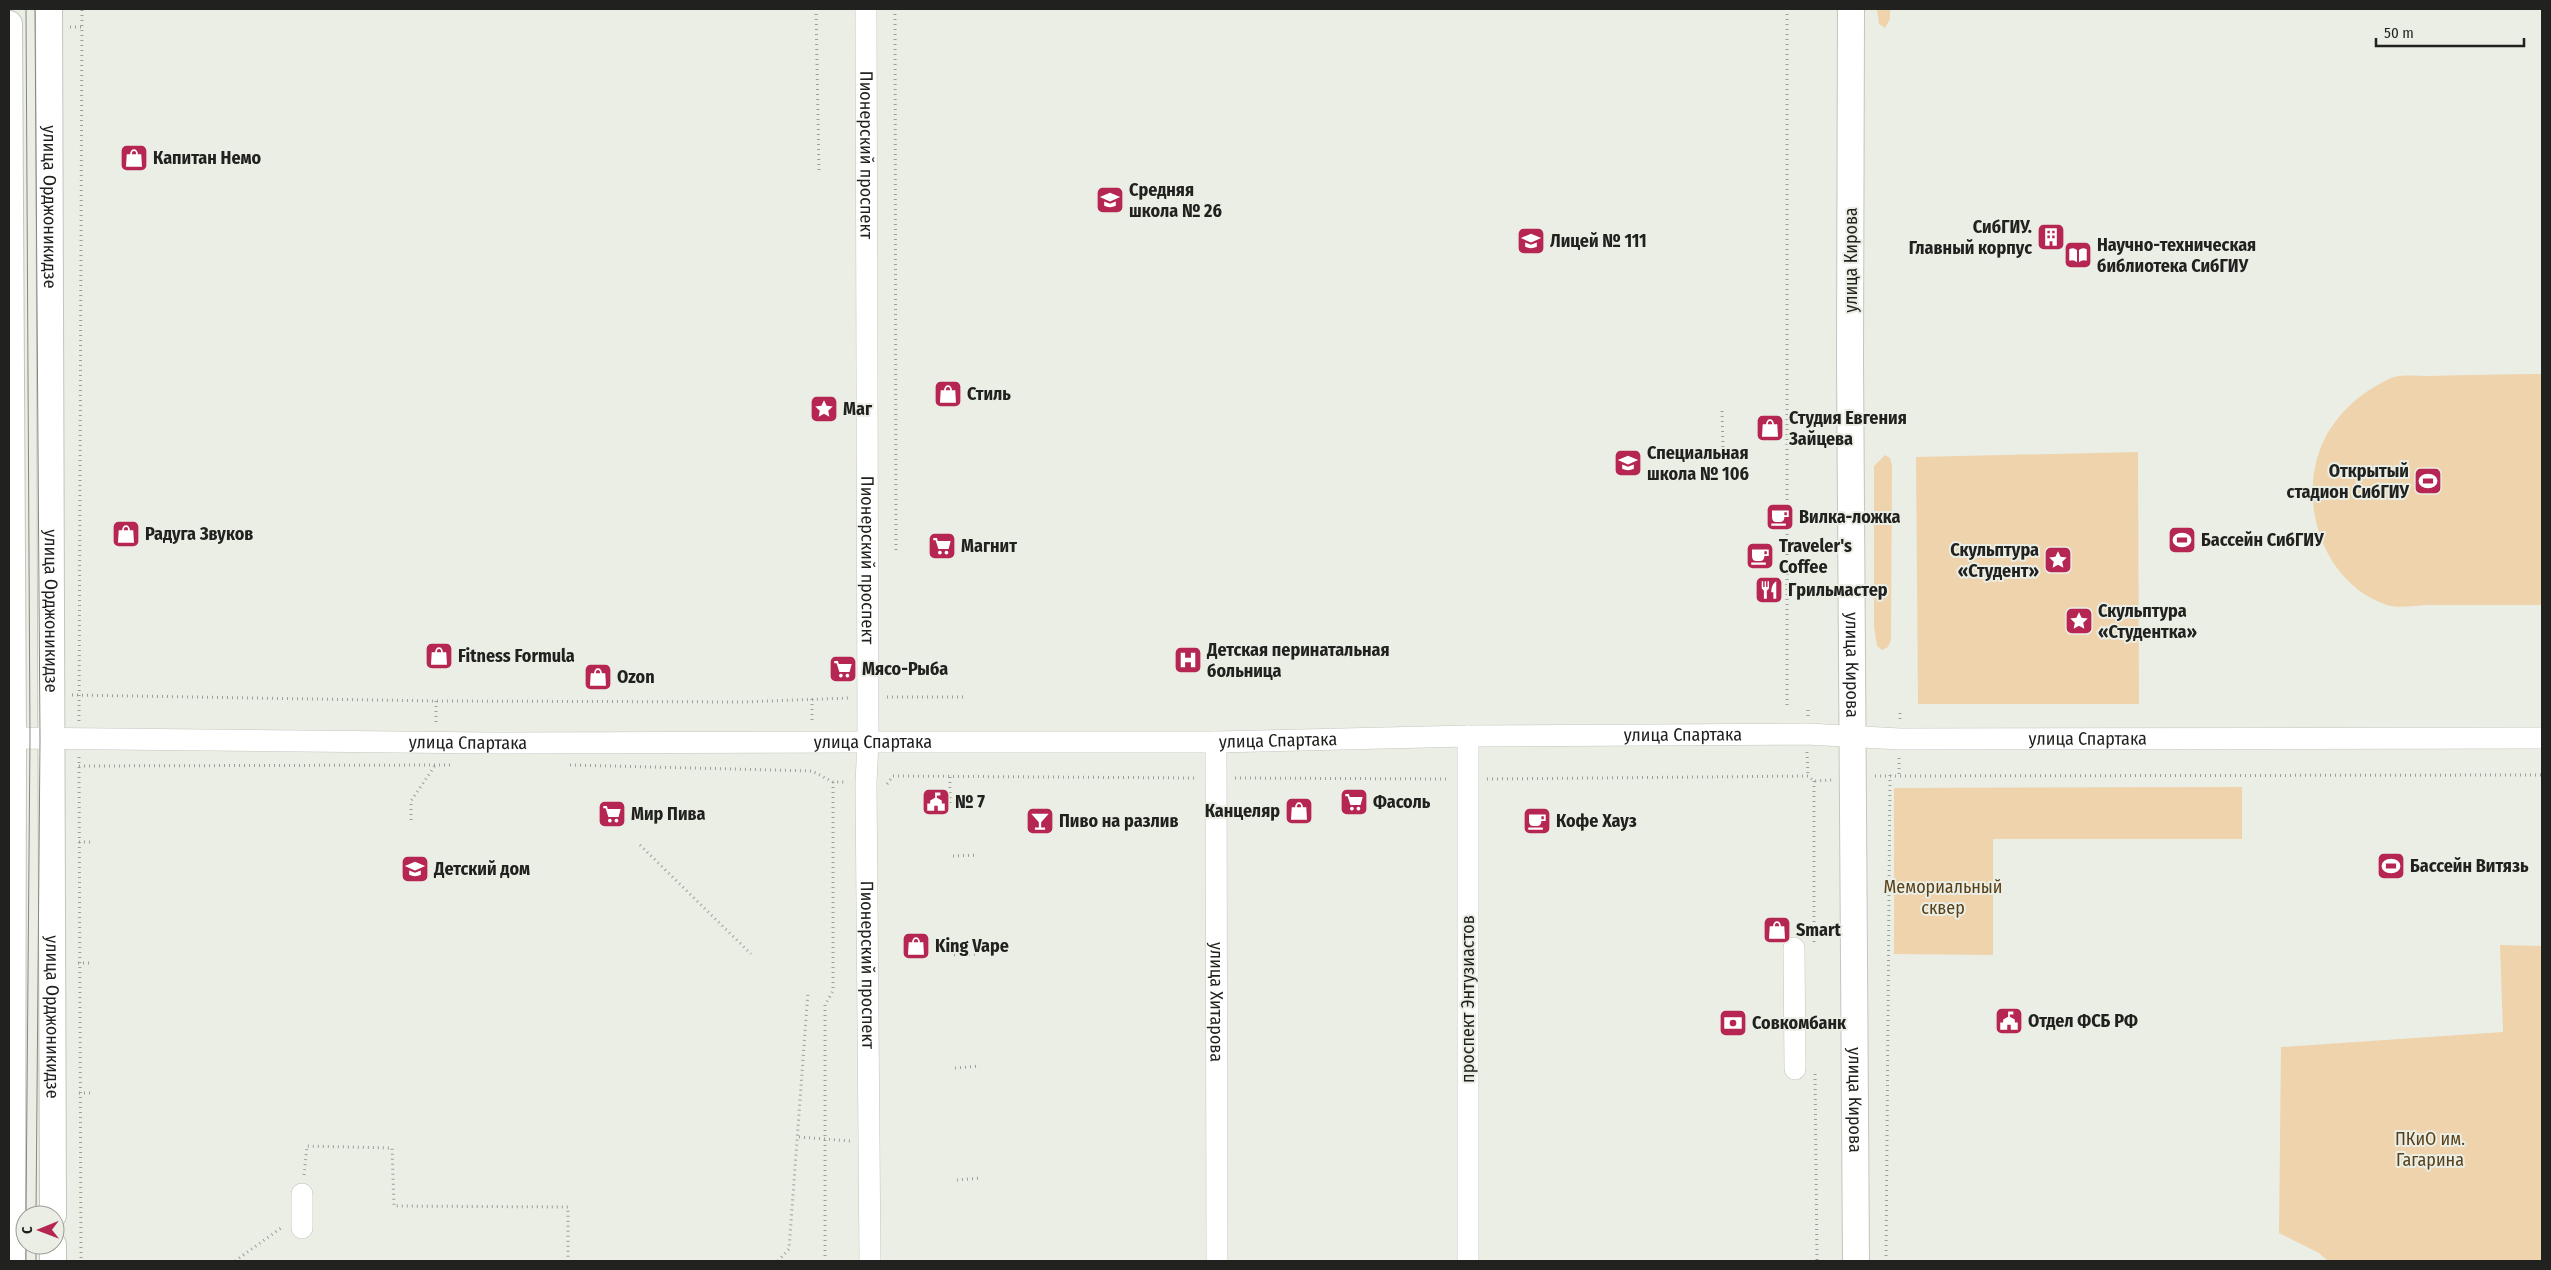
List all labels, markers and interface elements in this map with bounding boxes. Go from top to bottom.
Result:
scale bar [2376,15,2524,47]
text: 50 m [2384,24,2414,42]
street label: Пионерский проспект [855,71,878,240]
street label: улица Орджоникидзе [38,125,61,289]
shop icon: Капитан Немо [119,143,149,173]
place label: Капитан Немо [153,147,262,169]
place label: Средняя школа № 26 [1129,179,1222,222]
school or university icon: Средняя школа № 26 [1095,185,1125,215]
street label: улица Кирова [1840,207,1862,313]
place label: СибГИУ. Главный корпус [1909,216,2032,259]
building icon: СибГИУ. Главный корпус [2036,222,2066,252]
school or university icon: Лицей № 111 [1516,226,1546,256]
place label: Лицей № 111 [1550,230,1647,252]
place label: Научно-техническая библиотека СибГИУ [2097,234,2256,277]
library icon: Научно-техническая библиотека СибГИУ [2063,240,2093,270]
shop icon: Стиль [933,379,963,409]
place label: Стиль [967,383,1011,405]
place icon: Маг [809,394,839,424]
place label: Маг [843,398,873,420]
place label: Студия Евгения Зайцева [1788,407,1907,450]
shop icon: Студия Евгения Зайцева [1755,413,1785,443]
place label: Специальная школа № 106 [1647,442,1749,485]
school or university icon: Специальная школа № 106 [1613,448,1643,478]
place label: Открытый стадион СибГИУ [2287,460,2410,503]
sports icon: Открытый стадион СибГИУ [2413,466,2443,496]
street label: Пионерский проспект [856,476,879,645]
cafe icon: Вилка-ложка [1765,502,1795,532]
place label: Вилка-ложка [1799,506,1901,528]
shop icon: Радуга Звуков [111,519,141,549]
place label: Радуга Звуков [145,523,253,545]
sports icon: Бассейн СибГИУ [2167,525,2197,555]
street label: улица Орджоникидзе [40,529,62,693]
place label: Бассейн СибГИУ [2201,529,2324,551]
supermarket icon: Магнит [927,531,957,561]
place label: Магнит [961,535,1017,557]
place label: Traveler's Coffee [1779,535,1852,578]
place label: Скульптура «Студент» [1950,539,2039,582]
cafe icon: Traveler's Coffee [1745,541,1775,571]
place icon: Скульптура «Студент» [2043,545,2073,575]
restaurant icon: Грильмастер [1754,575,1784,605]
place label: Грильмастер [1788,579,1888,601]
place label: Скульптура «Студентка» [2098,600,2197,643]
place icon: Скульптура «Студентка» [2064,606,2094,636]
street label: улица Кирова [1841,612,1863,718]
place label: Детская перинатальная больница [1206,639,1390,682]
shop icon: Fitness Formula [424,641,454,671]
place label: Fitness Formula [458,645,575,667]
hospital icon: Детская перинатальная больница [1173,645,1203,675]
supermarket icon: Мясо-Рыба [828,654,858,684]
place label: Мясо-Рыба [862,658,948,680]
shop icon: Ozon [583,662,613,692]
place label: Ozon [617,666,655,688]
street label: улица Спартака [1624,723,1742,746]
street label: улица Спартака [1219,728,1338,753]
street label: улица Спартака [2029,728,2147,750]
street label: улица Спартака [409,731,527,754]
street label: улица Спартака [814,731,932,753]
public building icon: № 7 [921,787,951,817]
supermarket icon: Фасоль [1339,787,1369,817]
place label: № 7 [955,791,985,813]
place label: Фасоль [1373,791,1431,813]
shop icon: Канцеляр [1284,796,1314,826]
supermarket icon: Мир Пива [597,799,627,829]
place label: Канцеляр [1205,800,1280,822]
place label: Мир Пива [631,803,705,825]
bar icon: Пиво на разлив [1025,806,1055,836]
cafe icon: Кофе Хауз [1522,806,1552,836]
place label: Пиво на разлив [1059,810,1179,832]
place label: Кофе Хауз [1556,810,1637,832]
sports icon: Бассейн Витязь [2376,851,2406,881]
school or university icon: Детский дом [400,854,430,884]
place label: Бассейн Витязь [2410,855,2529,877]
place label: Детский дом [433,858,530,880]
park label: Мемориальный сквер [1884,876,2002,919]
street label: Пионерский проспект [856,881,879,1050]
street label: проспект Энтузиастов [1457,915,1479,1083]
shop icon: Smart [1762,915,1792,945]
place label: Smart [1796,919,1842,941]
shop icon: King Vape [901,931,931,961]
street label: улица Орджоникидзе [41,935,64,1099]
place label: King Vape [935,935,1009,957]
street label: улица Хитарова [1205,942,1228,1062]
public building icon: Отдел ФСБ РФ [1994,1006,2024,1036]
bank icon: Совкомбанк [1718,1008,1748,1038]
place label: Отдел ФСБ РФ [2028,1010,2138,1032]
place label: Совкомбанк [1752,1012,1847,1034]
street label: улица Кирова [1844,1047,1866,1153]
park label: ПКиО им. Гагарина [2395,1128,2465,1171]
north arrow [15,1205,65,1255]
text: С [19,1226,36,1234]

